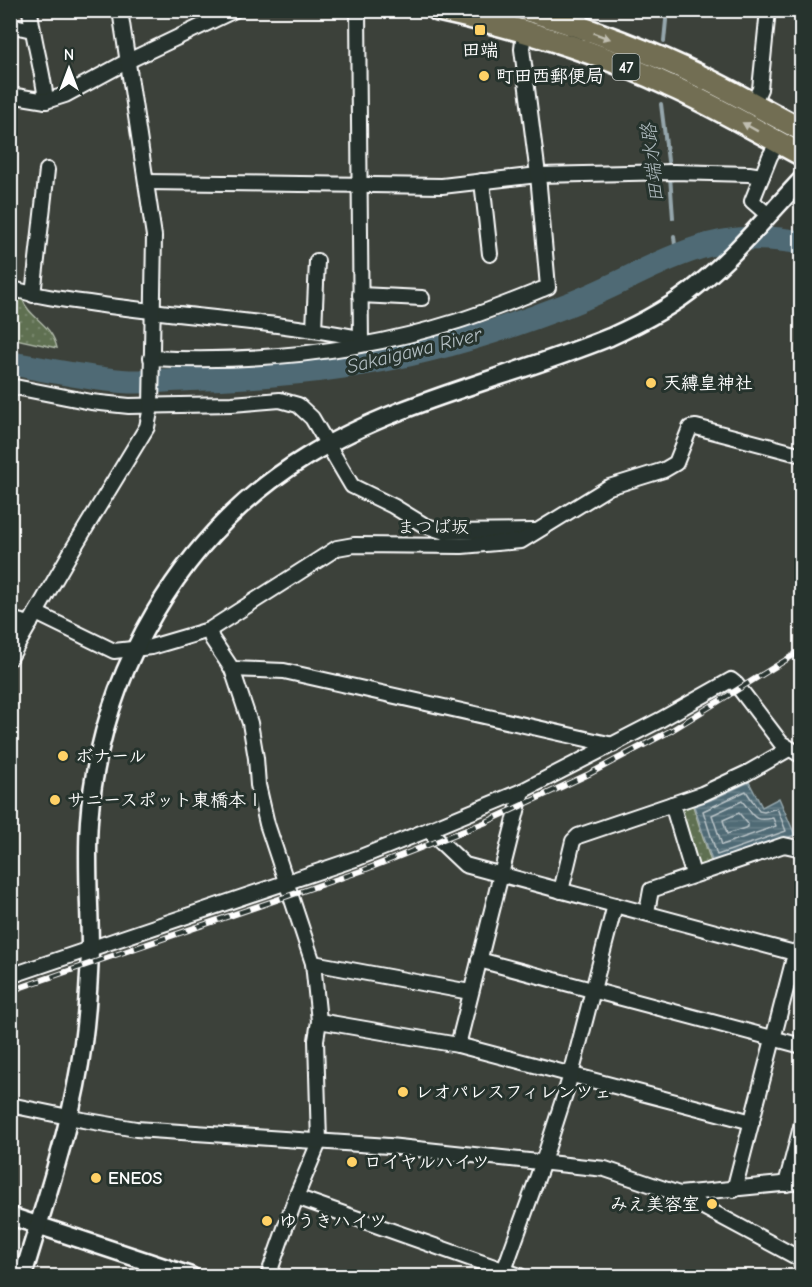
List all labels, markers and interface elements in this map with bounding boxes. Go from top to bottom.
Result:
marker: 田端 [473,23,487,37]
one-way arrow [594,31,612,41]
north arrow [39,39,99,99]
place label: 田端 [462,40,498,61]
text: N [64,46,74,64]
road number: 47 [612,54,640,80]
place label: 町田西郵便局 [496,66,604,87]
marker: 町田西郵便局 [477,69,491,83]
water label: 田端水路 [637,121,668,204]
one-way arrow [741,122,758,132]
water label: Sakaigawa River [344,322,485,378]
place label: 天縛皇神社 [663,373,753,394]
marker: 天縛皇神社 [644,376,658,390]
street label: まつば坂 [397,517,469,538]
place label: ボナール [75,746,146,767]
marker: ボナール [56,749,70,763]
place label: サニースポット東橋本Ⅰ [67,790,264,811]
marker: サニースポット東橋本Ⅰ [48,793,62,807]
place label: レオパレスフィレンツェ [415,1082,612,1103]
marker: レオパレスフィレンツェ [396,1085,410,1099]
place label: ロイヤルハイツ [364,1152,490,1173]
marker: ロイヤルハイツ [345,1155,359,1169]
place label: ENEOS [108,1168,163,1189]
marker: ENEOS [89,1171,103,1185]
place label: みえ美容室 [610,1194,700,1215]
marker: みえ美容室 [705,1197,719,1211]
place label: ゆうきハイツ [279,1211,387,1232]
marker: ゆうきハイツ [260,1214,274,1228]

